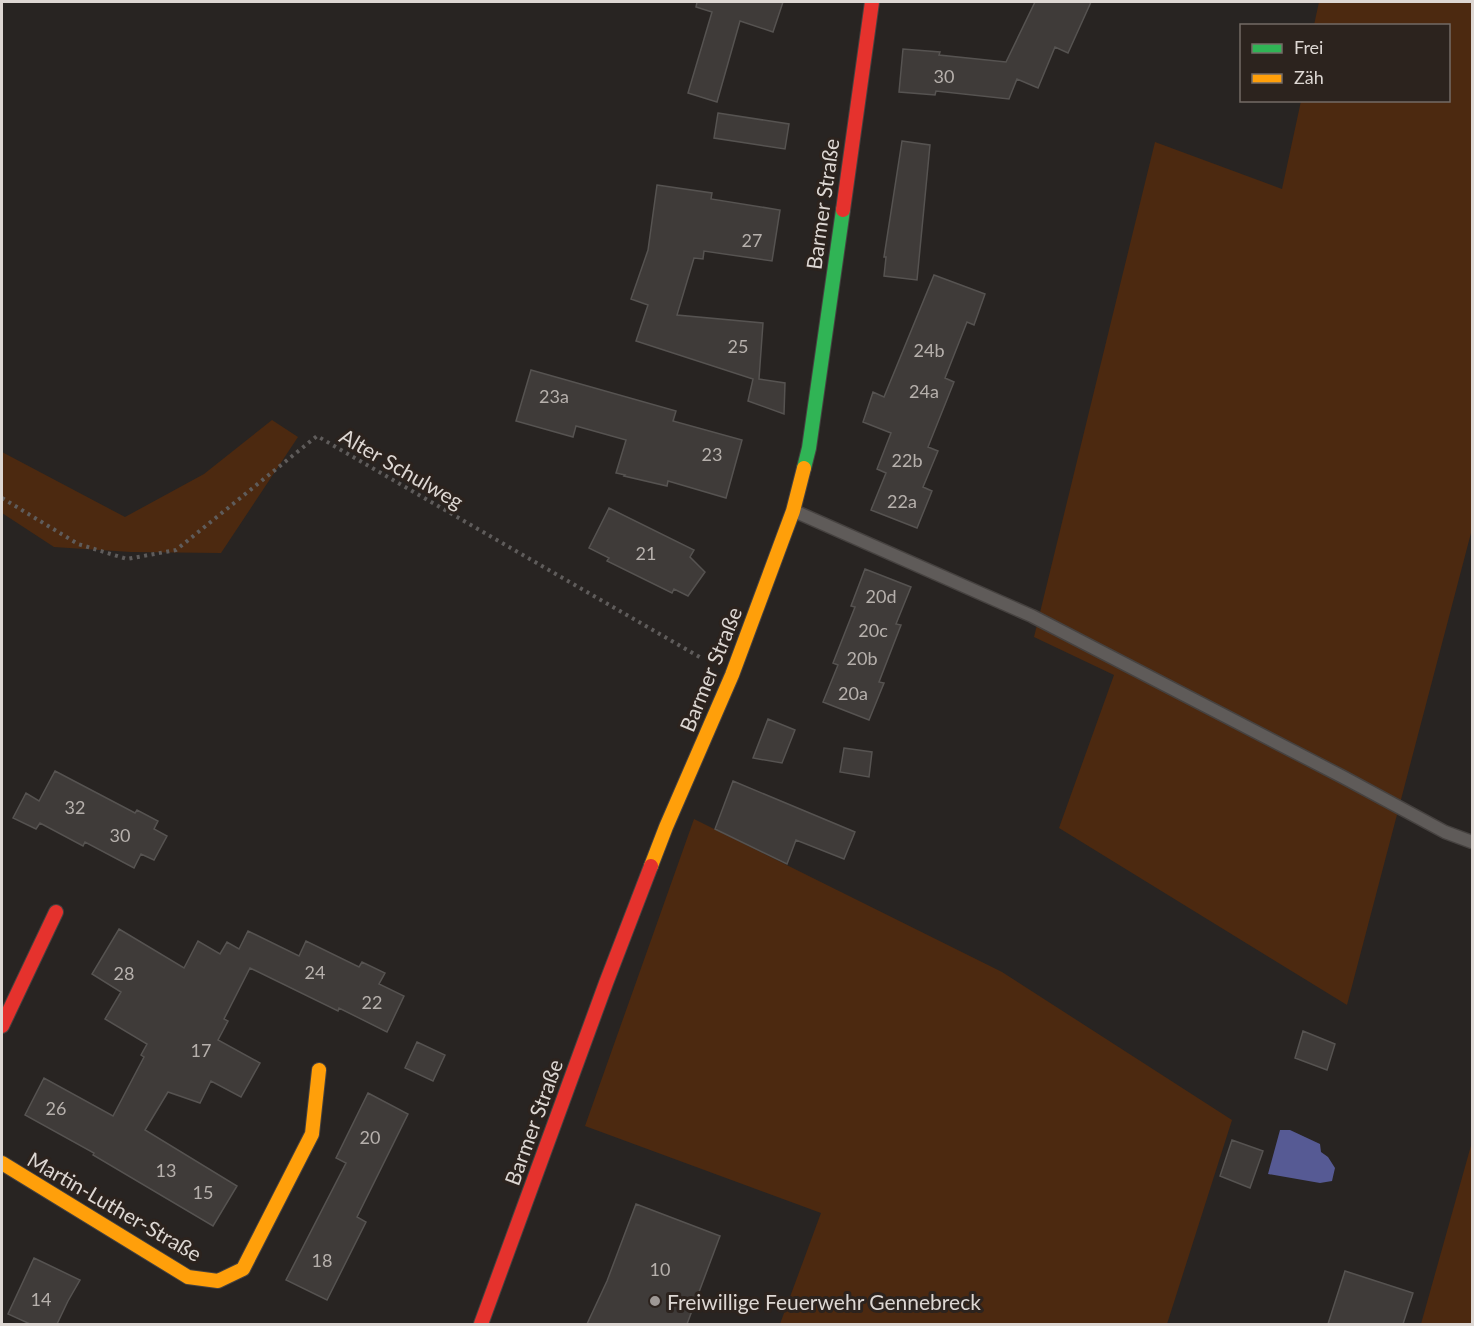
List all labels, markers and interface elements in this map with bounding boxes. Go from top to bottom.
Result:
legend [1240,24,1450,102]
text: Frei [1294,36,1323,58]
house number: 30 [934,65,954,87]
text: Zäh [1294,66,1324,88]
street label: Barmer Straße [800,137,844,271]
house number: 27 [742,229,762,251]
house number: 25 [728,335,748,357]
house number: 24b [914,339,944,361]
house number: 24a [909,380,939,402]
house number: 23a [539,385,569,407]
street label: Alter Schulweg [336,423,468,513]
house number: 23 [702,443,722,465]
house number: 22b [892,449,922,471]
house number: 22a [887,490,917,512]
house number: 21 [636,542,656,564]
house number: 20d [866,585,896,607]
street label: Barmer Straße [674,603,746,735]
house number: 20c [858,619,888,641]
house number: 20b [847,647,877,669]
house number: 20a [838,682,868,704]
house number: 32 [65,796,85,818]
house number: 30 [110,824,130,846]
house number: 24 [305,961,325,983]
house number: 28 [114,962,134,984]
house number: 22 [362,991,382,1013]
house number: 17 [191,1039,211,1061]
street label: Barmer Straße [499,1056,567,1188]
house number: 26 [46,1097,66,1119]
house number: 20 [360,1126,380,1148]
street label: Martin-Luther-Straße [24,1146,206,1266]
house number: 13 [156,1159,176,1181]
house number: 15 [193,1181,213,1203]
house number: 18 [312,1249,332,1271]
house number: 10 [650,1258,670,1280]
house number: 14 [31,1288,51,1310]
place label: Freiwillige Feuerwehr Gennebreck [667,1289,981,1314]
marker: Freiwillige Feuerwehr Gennebreck [648,1294,662,1308]

